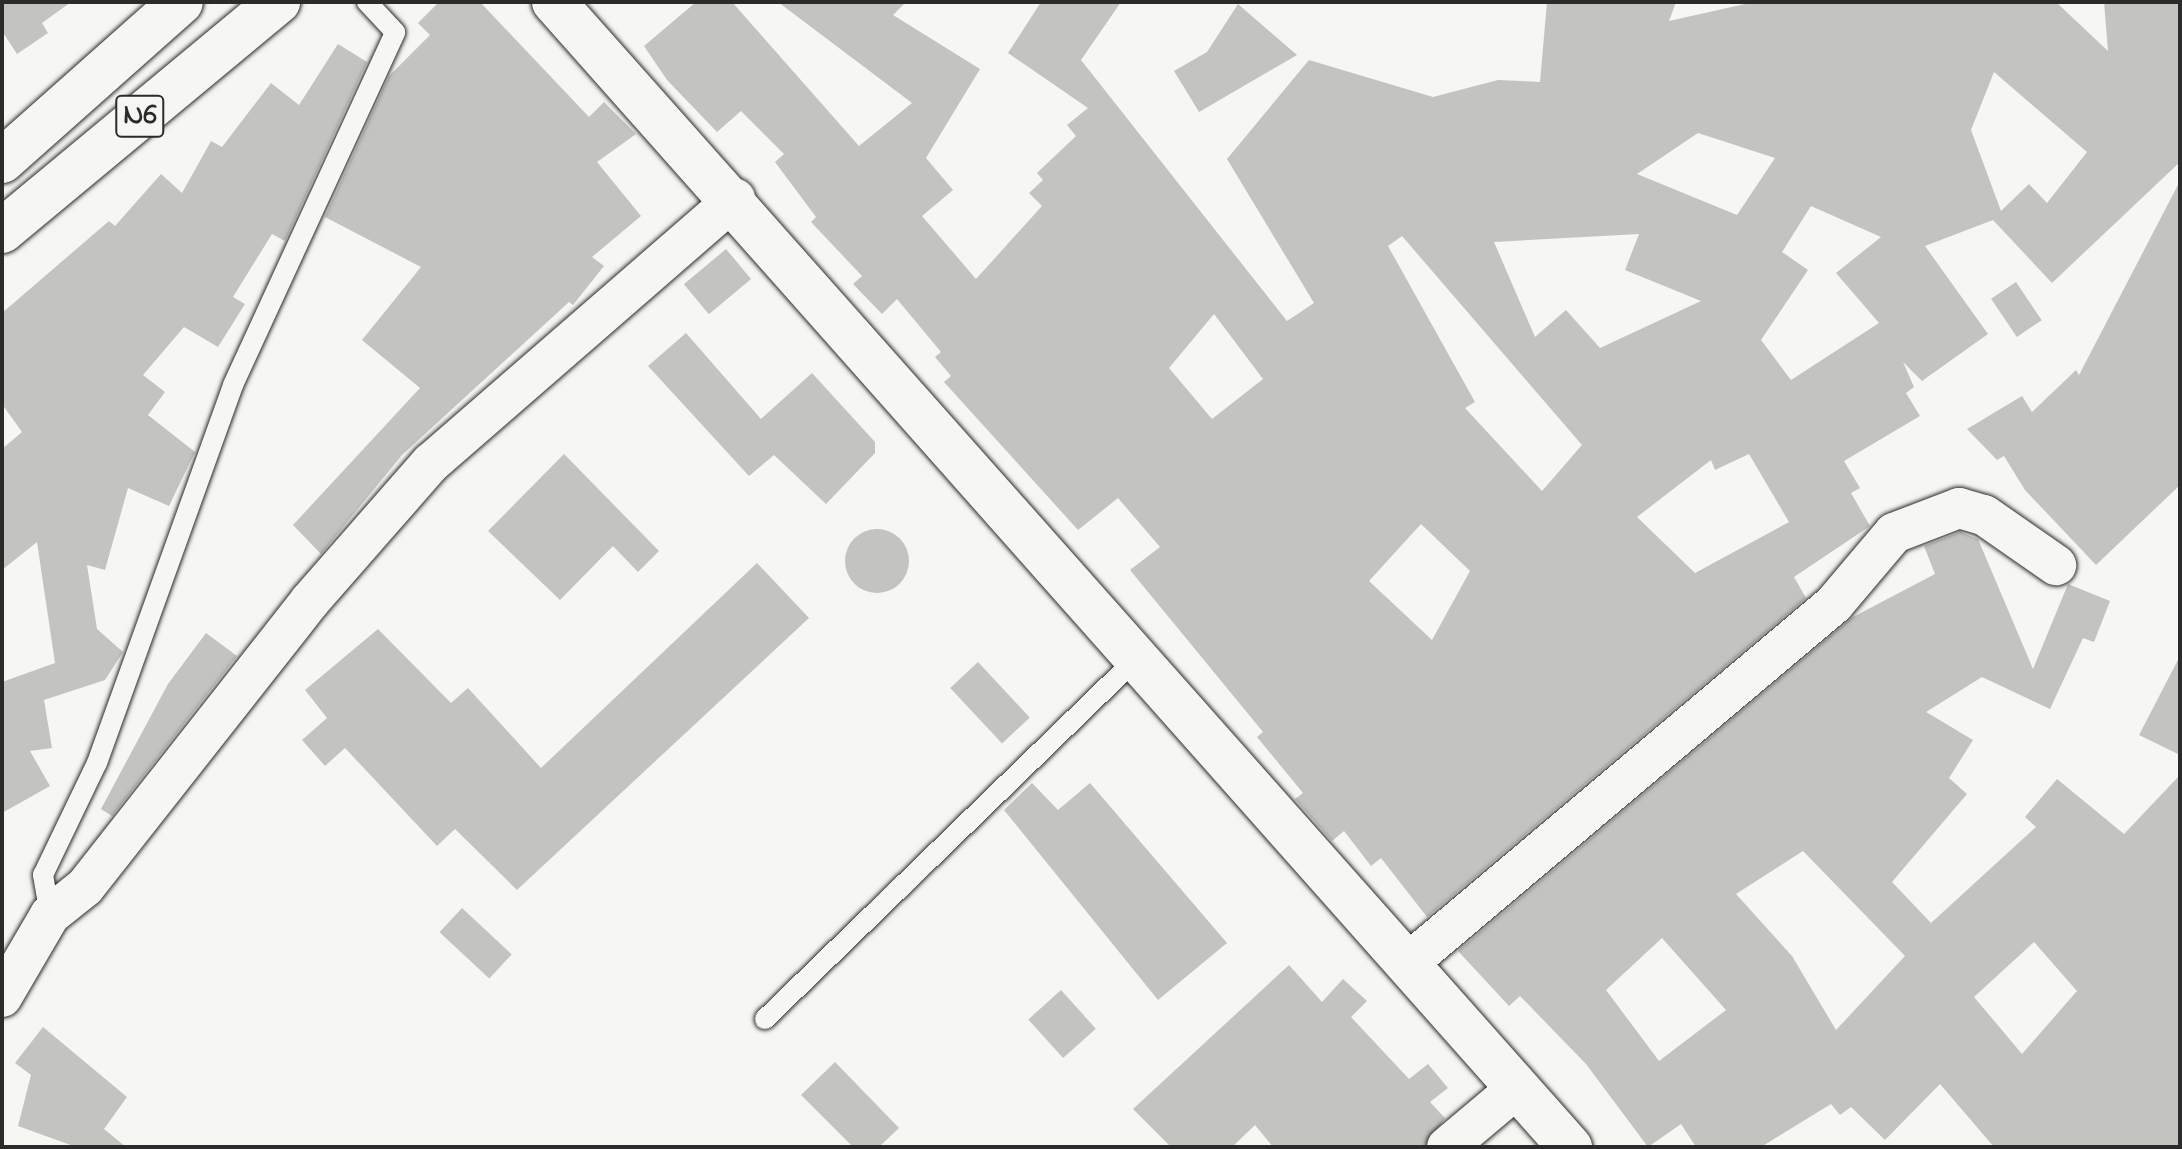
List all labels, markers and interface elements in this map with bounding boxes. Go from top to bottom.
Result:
road number: N6 [114,90,166,142]

